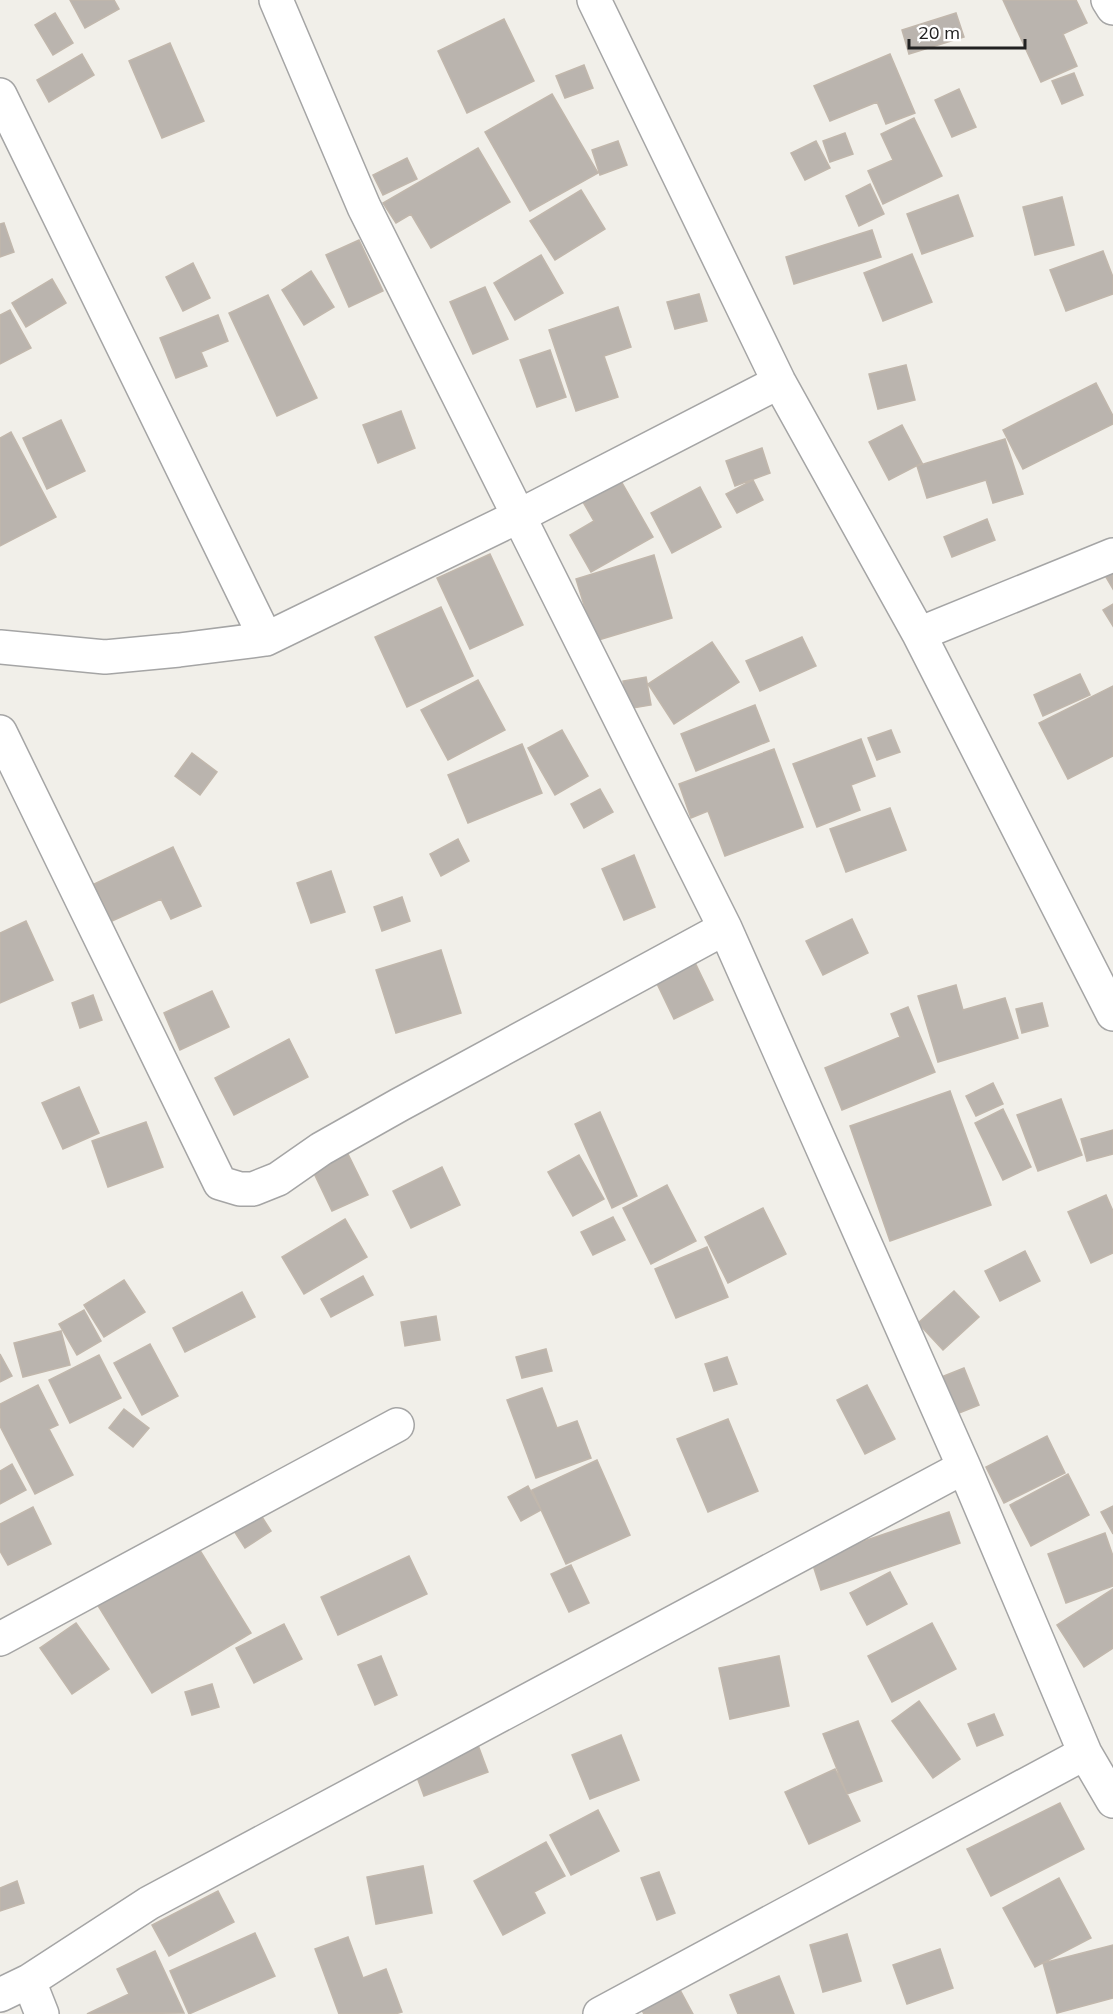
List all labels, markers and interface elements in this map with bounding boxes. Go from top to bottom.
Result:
scale bar [909,12,1024,50]
text: 20 m [918,21,960,44]

